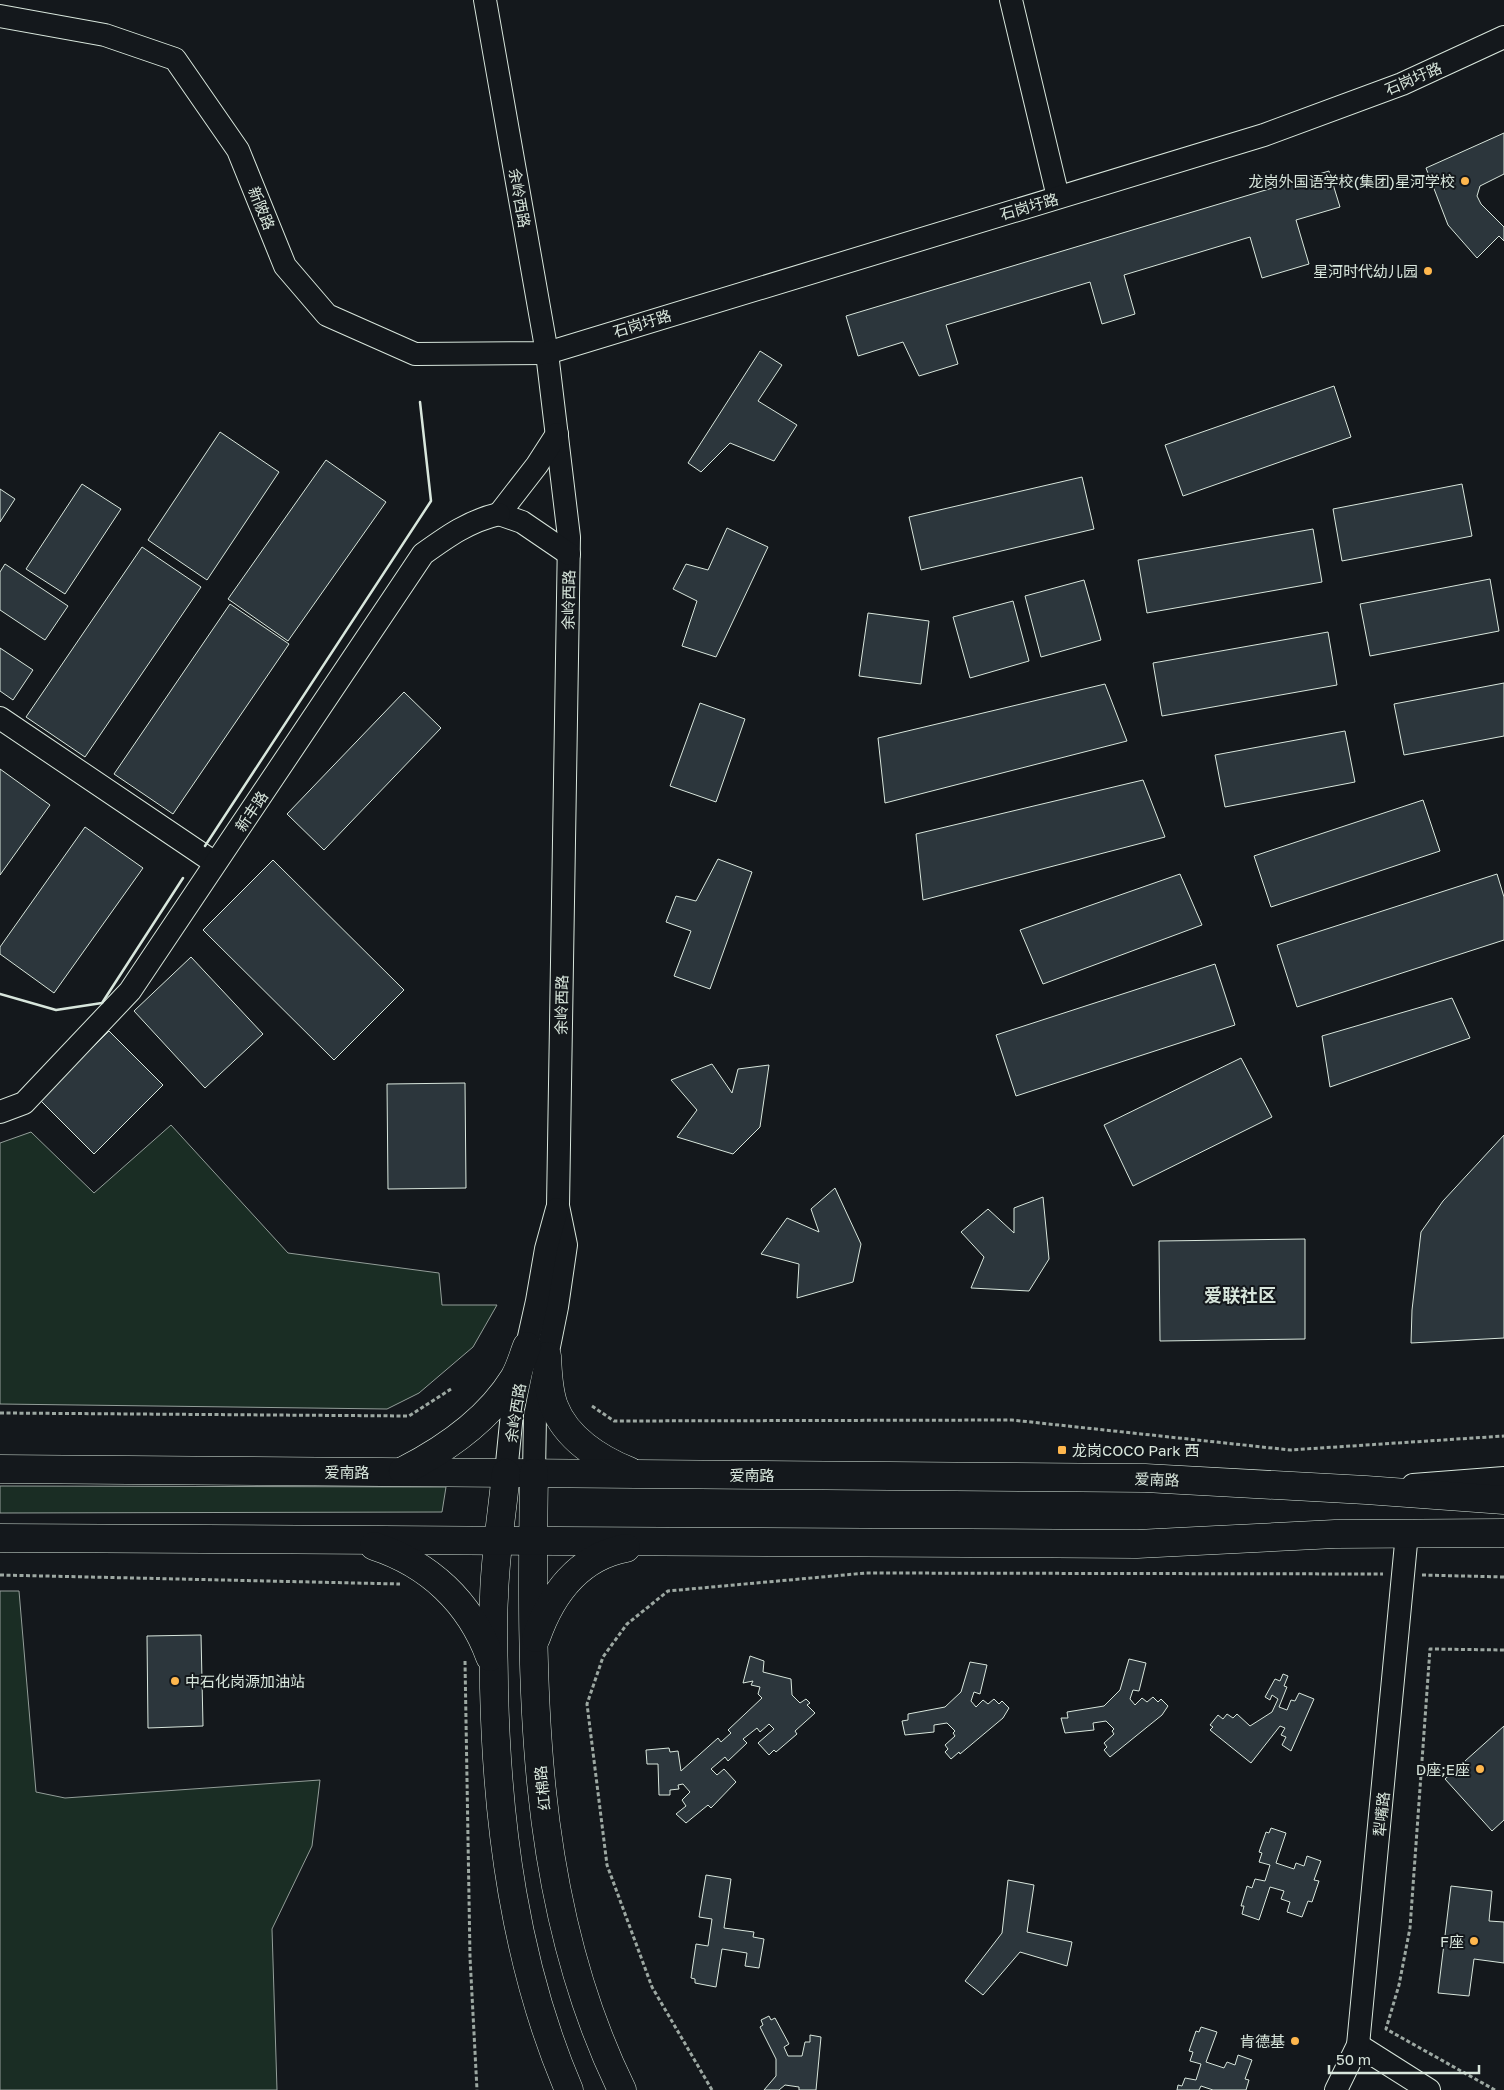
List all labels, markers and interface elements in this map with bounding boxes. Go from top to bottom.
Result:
street label: 石岗圩路 [1382,58,1444,98]
street label: 余岭西路 [506,167,534,229]
place label: 龙岗外国语学校(集团)星河学校 [1249,172,1455,190]
marker: 龙岗外国语学校(集团)星河学校 [1459,175,1471,187]
street label: 新陂路 [245,184,279,232]
street label: 石岗圩路 [998,189,1060,223]
place label: 星河时代幼儿园 [1313,262,1418,280]
marker: 星河时代幼儿园 [1422,265,1434,277]
street label: 石岗圩路 [611,306,673,340]
street label: 余岭西路 [558,570,578,630]
street label: 新丰路 [231,787,271,835]
street label: 余岭西路 [551,975,571,1035]
district label: 爱联社区 [1204,1284,1276,1306]
street label: 余岭西路 [501,1382,529,1444]
place label: 龙岗COCO Park 西 [1072,1441,1200,1459]
marker: 龙岗COCO Park 西 [1056,1444,1068,1456]
street label: 爱南路 [324,1463,370,1481]
street label: 爱南路 [729,1466,775,1484]
street label: 爱南路 [1134,1469,1180,1489]
place label: 中石化岗源加油站 [185,1672,305,1690]
marker: 中石化岗源加油站 [169,1675,181,1687]
place label: D座;E座 [1416,1760,1470,1778]
marker: D座;E座 [1474,1763,1486,1775]
street label: 红棉路 [531,1765,553,1811]
street label: 犁嘴路 [1370,1791,1392,1837]
place label: F座 [1440,1932,1464,1950]
marker: F座 [1468,1935,1480,1947]
place label: 肯德基 [1240,2032,1285,2050]
marker: 肯德基 [1289,2035,1301,2047]
scale bar [1329,2042,1479,2074]
text: 50 m [1336,2050,1371,2068]

